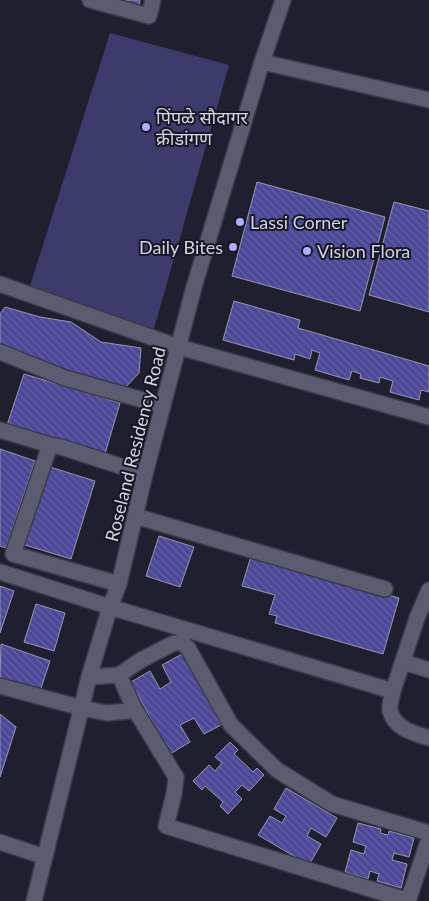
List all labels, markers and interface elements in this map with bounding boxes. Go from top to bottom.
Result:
place label: पिंपळे सौदागर क्रीडांगण [156,106,249,149]
marker: पिंपळे सौदागर क्रीडांगण [140,121,152,133]
place label: Lassi Corner [250,211,348,233]
marker: Lassi Corner [234,216,246,228]
place label: Daily Bites [139,236,223,258]
place label: Vision Flora [317,240,410,262]
marker: Daily Bites [227,241,239,253]
marker: Vision Flora [301,245,313,257]
street label: Roseland Residency Road [100,344,170,544]

